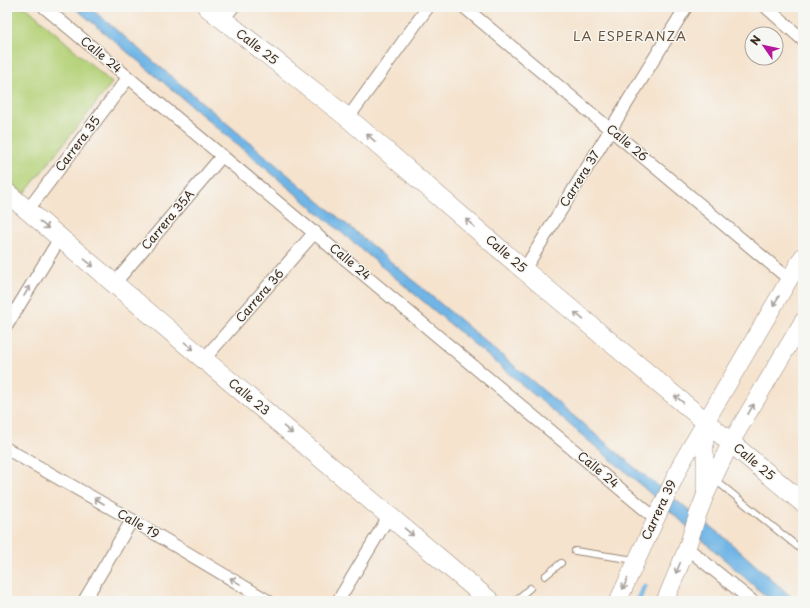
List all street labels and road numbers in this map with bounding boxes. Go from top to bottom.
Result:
street label: Calle 25 [233,24,283,69]
street label: Calle 24 [77,32,126,77]
street label: Carrera 35 [50,112,104,175]
street label: Calle 26 [603,119,652,165]
street label: Carrera 37 [555,146,604,210]
street label: Carrera 35A [137,185,198,253]
street label: Calle 25 [482,230,531,276]
street label: Calle 24 [326,239,375,284]
street label: Carrera 36 [231,265,288,326]
street label: Calle 23 [225,374,274,419]
street label: Calle 25 [730,438,779,484]
street label: Calle 24 [574,447,623,492]
street label: Carrera 39 [636,476,680,543]
street label: Calle 19 [114,504,163,542]

